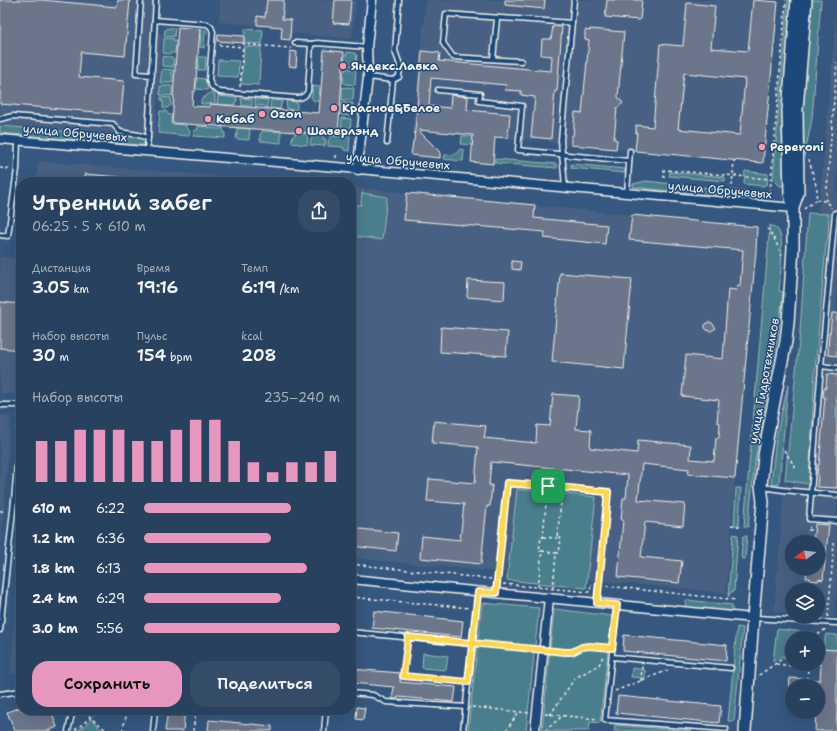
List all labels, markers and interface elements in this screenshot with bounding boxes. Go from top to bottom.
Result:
place label: Яндекс.Лавка [351,58,439,74]
marker: Яндекс.Лавка [338,61,348,71]
place label: Красное&Белое [342,100,440,116]
marker: Красное&Белое [329,103,339,113]
place label: Ozon [270,106,302,122]
marker: Ozon [257,109,267,119]
place label: Кебаб [216,111,255,127]
marker: Кебаб [203,114,213,124]
street label: улица Обручевых [22,120,128,146]
place label: Шаверлэнд [307,123,379,139]
marker: Шаверлэнд [294,126,304,136]
place label: Peperoni [770,139,824,155]
marker: Peperoni [757,142,767,152]
street label: улица Обручевых [345,148,451,174]
street label: улица Обручевых [667,177,773,203]
text: Утренний забег [32,188,212,217]
button: share [298,190,340,232]
text: 06:25 · 5 × 610 m [32,218,146,235]
text: Дистанция [32,261,91,276]
text: Время [137,261,170,276]
text: Темп [241,261,268,276]
text: 3.05 [32,276,70,298]
text: 19:16 [137,276,178,298]
text: 6:19 [241,276,276,298]
text: km [70,282,89,297]
text: /km [276,282,299,297]
street label: улица Гидротехников [745,317,783,445]
text: Набор высоты [32,329,109,344]
text: Пульс [137,329,168,344]
text: kcal [241,329,263,344]
text: 30 [32,344,56,366]
text: 154 [137,344,166,366]
text: 208 [241,344,277,366]
text: m [56,350,69,365]
text: bpm [166,350,192,365]
text: Набор высоты [32,389,123,406]
text: 235–240 m [264,389,340,406]
pin [531,469,565,503]
icon: arrive [537,475,559,497]
text: 610 m [32,500,71,517]
text: 6:22 [96,500,125,517]
text: 1.2 km [32,530,75,547]
text: 6:36 [96,530,125,547]
north arrow [785,535,825,575]
map controls [785,535,825,719]
text: 1.8 km [32,560,75,577]
text: 6:13 [96,560,121,577]
button: layers [785,583,825,623]
text: 2.4 km [32,590,78,607]
text: 6:29 [96,590,125,607]
text: 3.0 km [32,620,78,637]
text: 5:56 [96,620,124,637]
button: + [785,631,825,671]
button: Сохранить [32,661,182,707]
button: Поделиться [190,661,340,707]
button: − [785,679,825,719]

